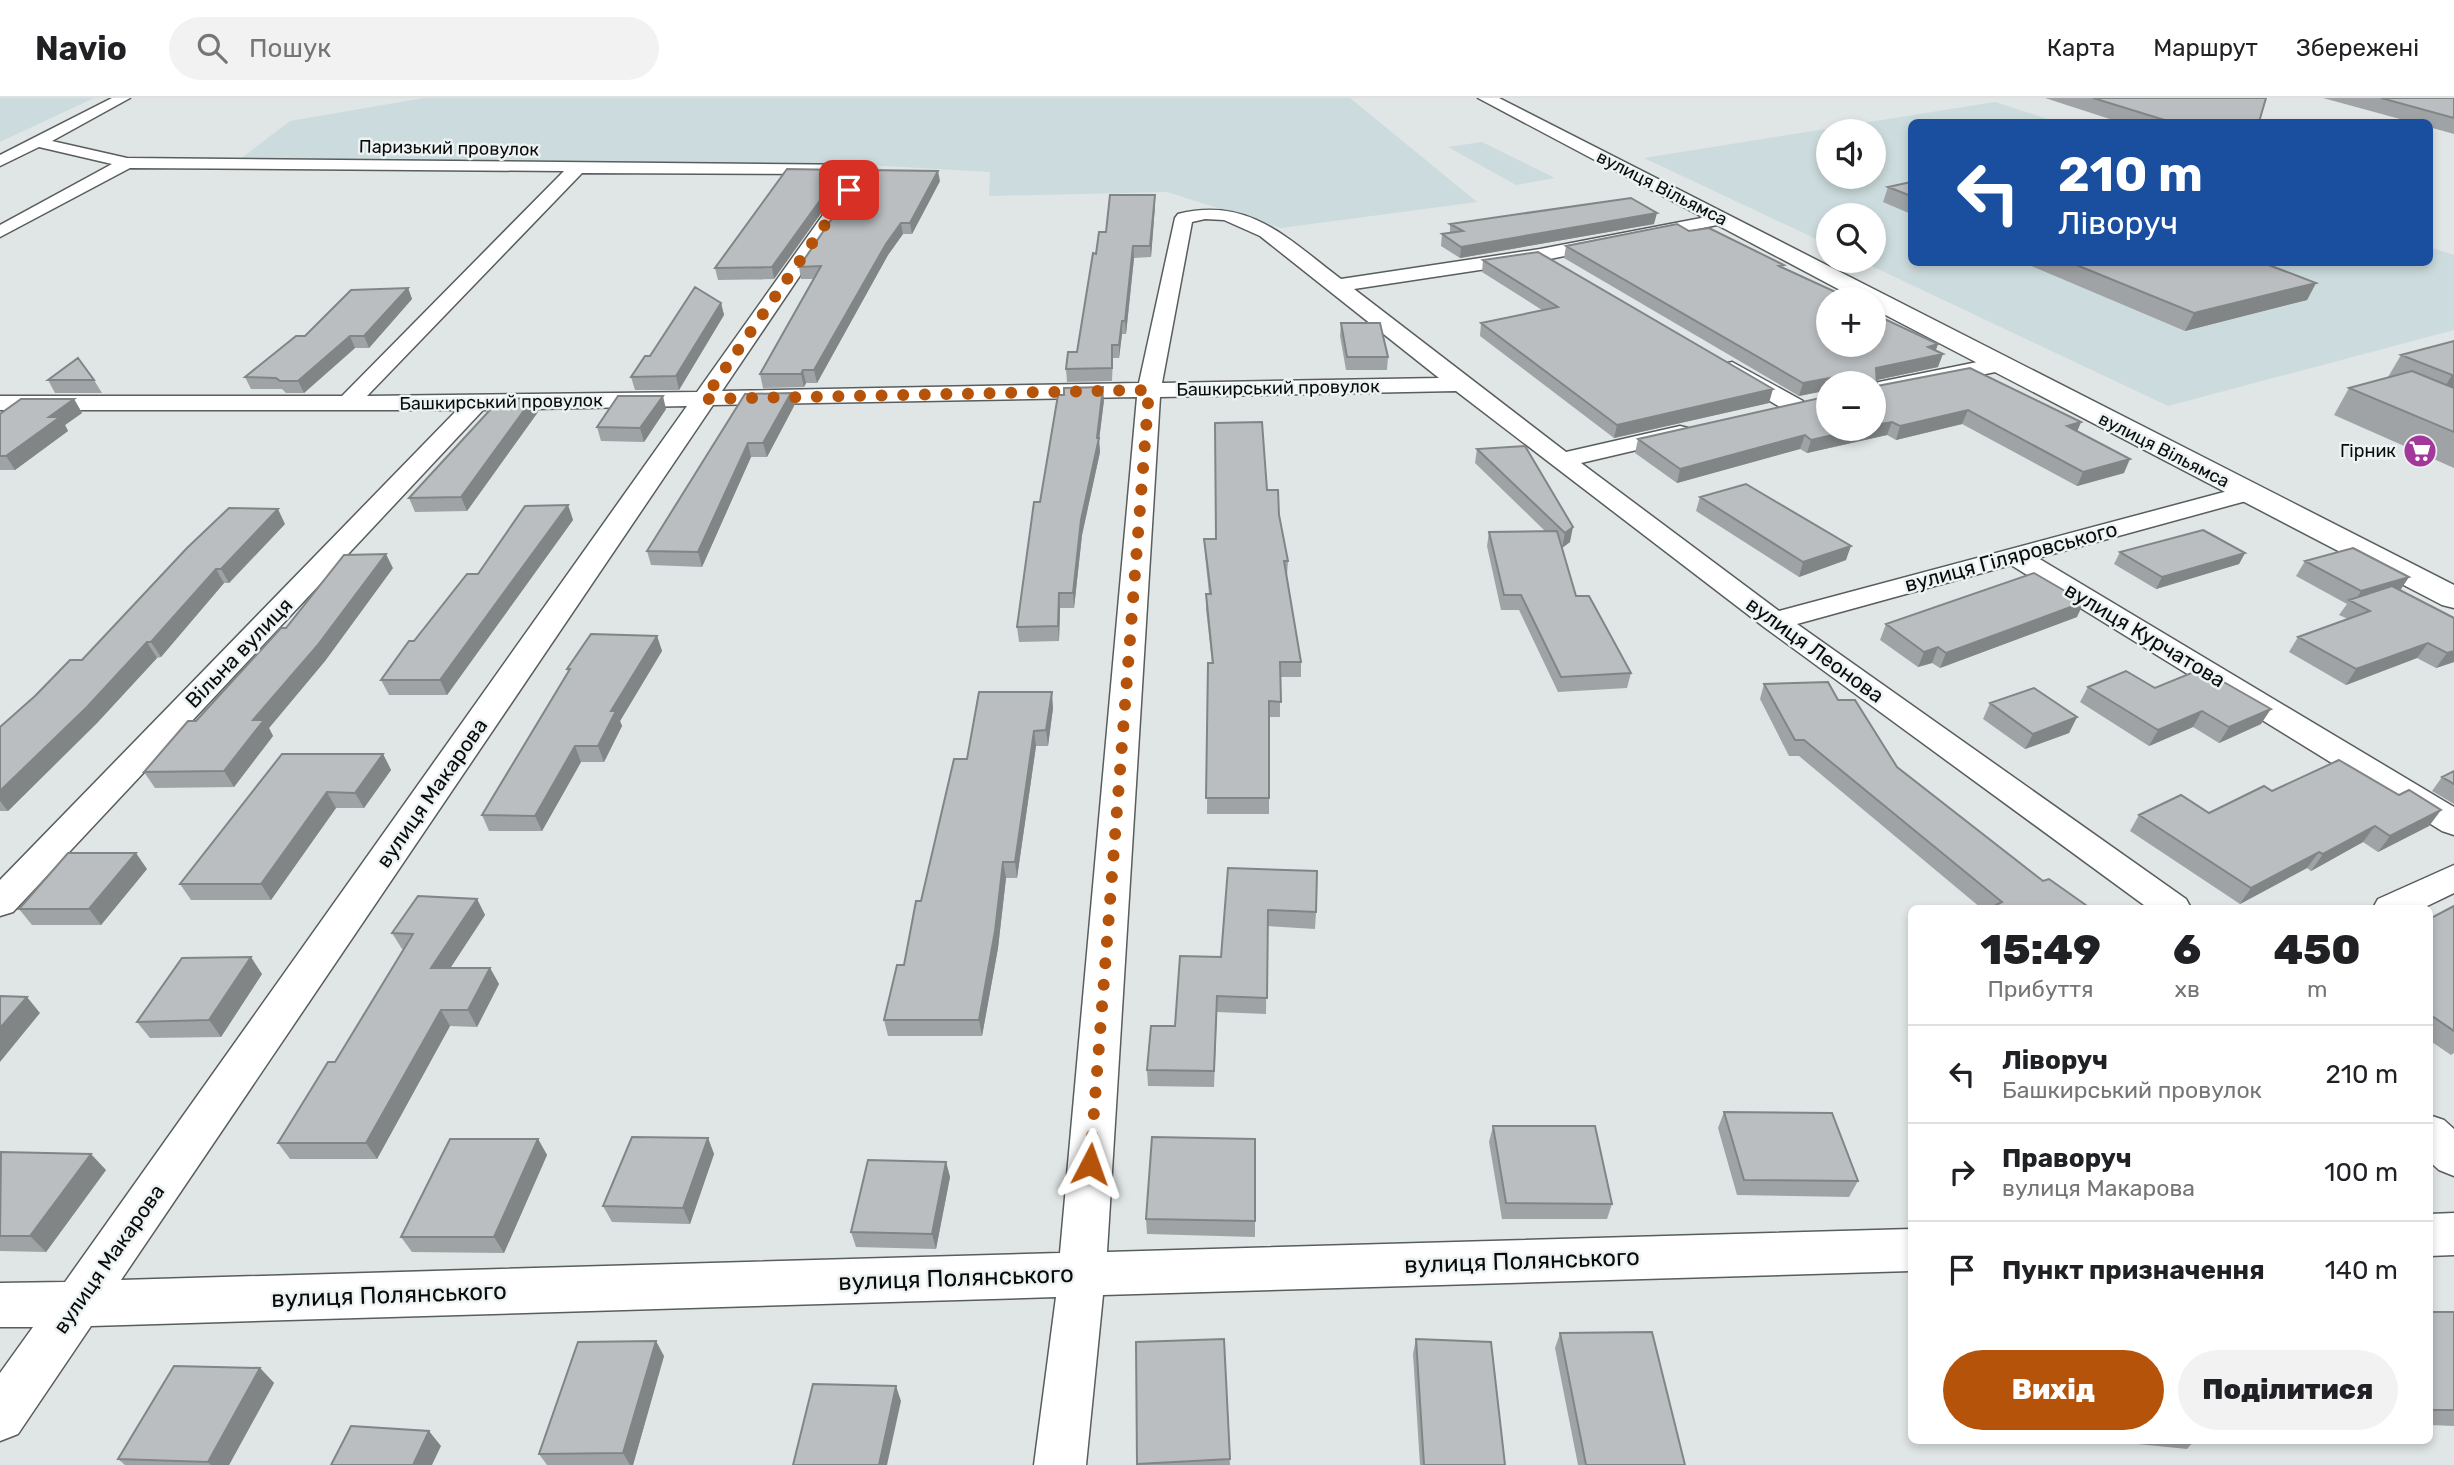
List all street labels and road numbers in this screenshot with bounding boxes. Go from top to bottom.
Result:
street label: Паризький провулок [359,135,540,161]
street label: вулиця Вільямса [1593,146,1731,230]
street label: Башкирський провулок [1176,375,1380,401]
street label: Башкирський провулок [399,389,603,415]
street label: вулиця Вільямса [2095,408,2233,492]
street label: вулиця Гіляровського [1902,516,2120,597]
street label: вулиця Курчатова [2060,577,2230,692]
street label: вулиця Леонова [1742,591,1889,708]
street label: Вільна вулиця [180,592,297,713]
street label: вулиця Макарова [371,713,492,872]
street label: вулиця Макарова [48,1179,169,1338]
street label: вулиця Полянського [1404,1243,1640,1279]
street label: вулиця Полянського [838,1260,1074,1296]
street label: вулиця Полянського [271,1277,507,1313]

